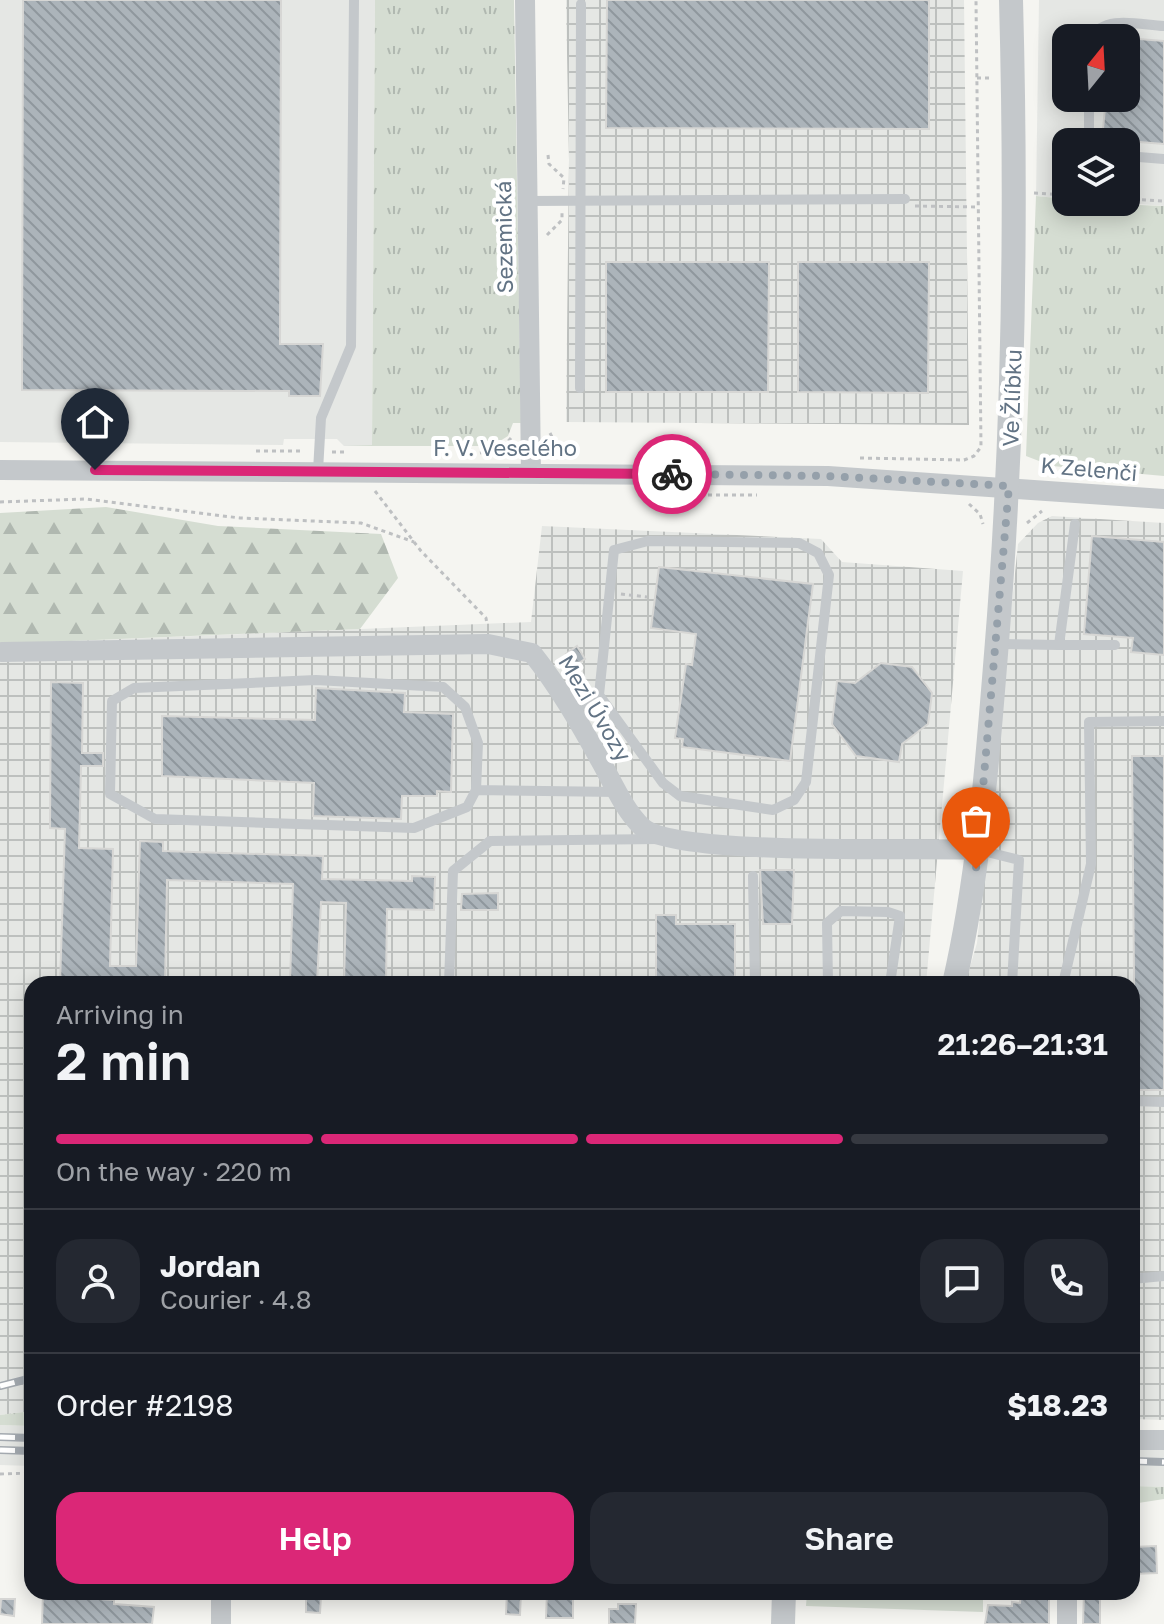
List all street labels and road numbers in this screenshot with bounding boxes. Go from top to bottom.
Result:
street label: Sezemická [489,180,518,294]
street label: Ve Žlíbku [996,349,1027,447]
street label: F. V. Veselého [433,434,577,461]
street label: K Zelenči [1039,451,1139,486]
street label: Mezi Úvozy [553,650,638,766]

